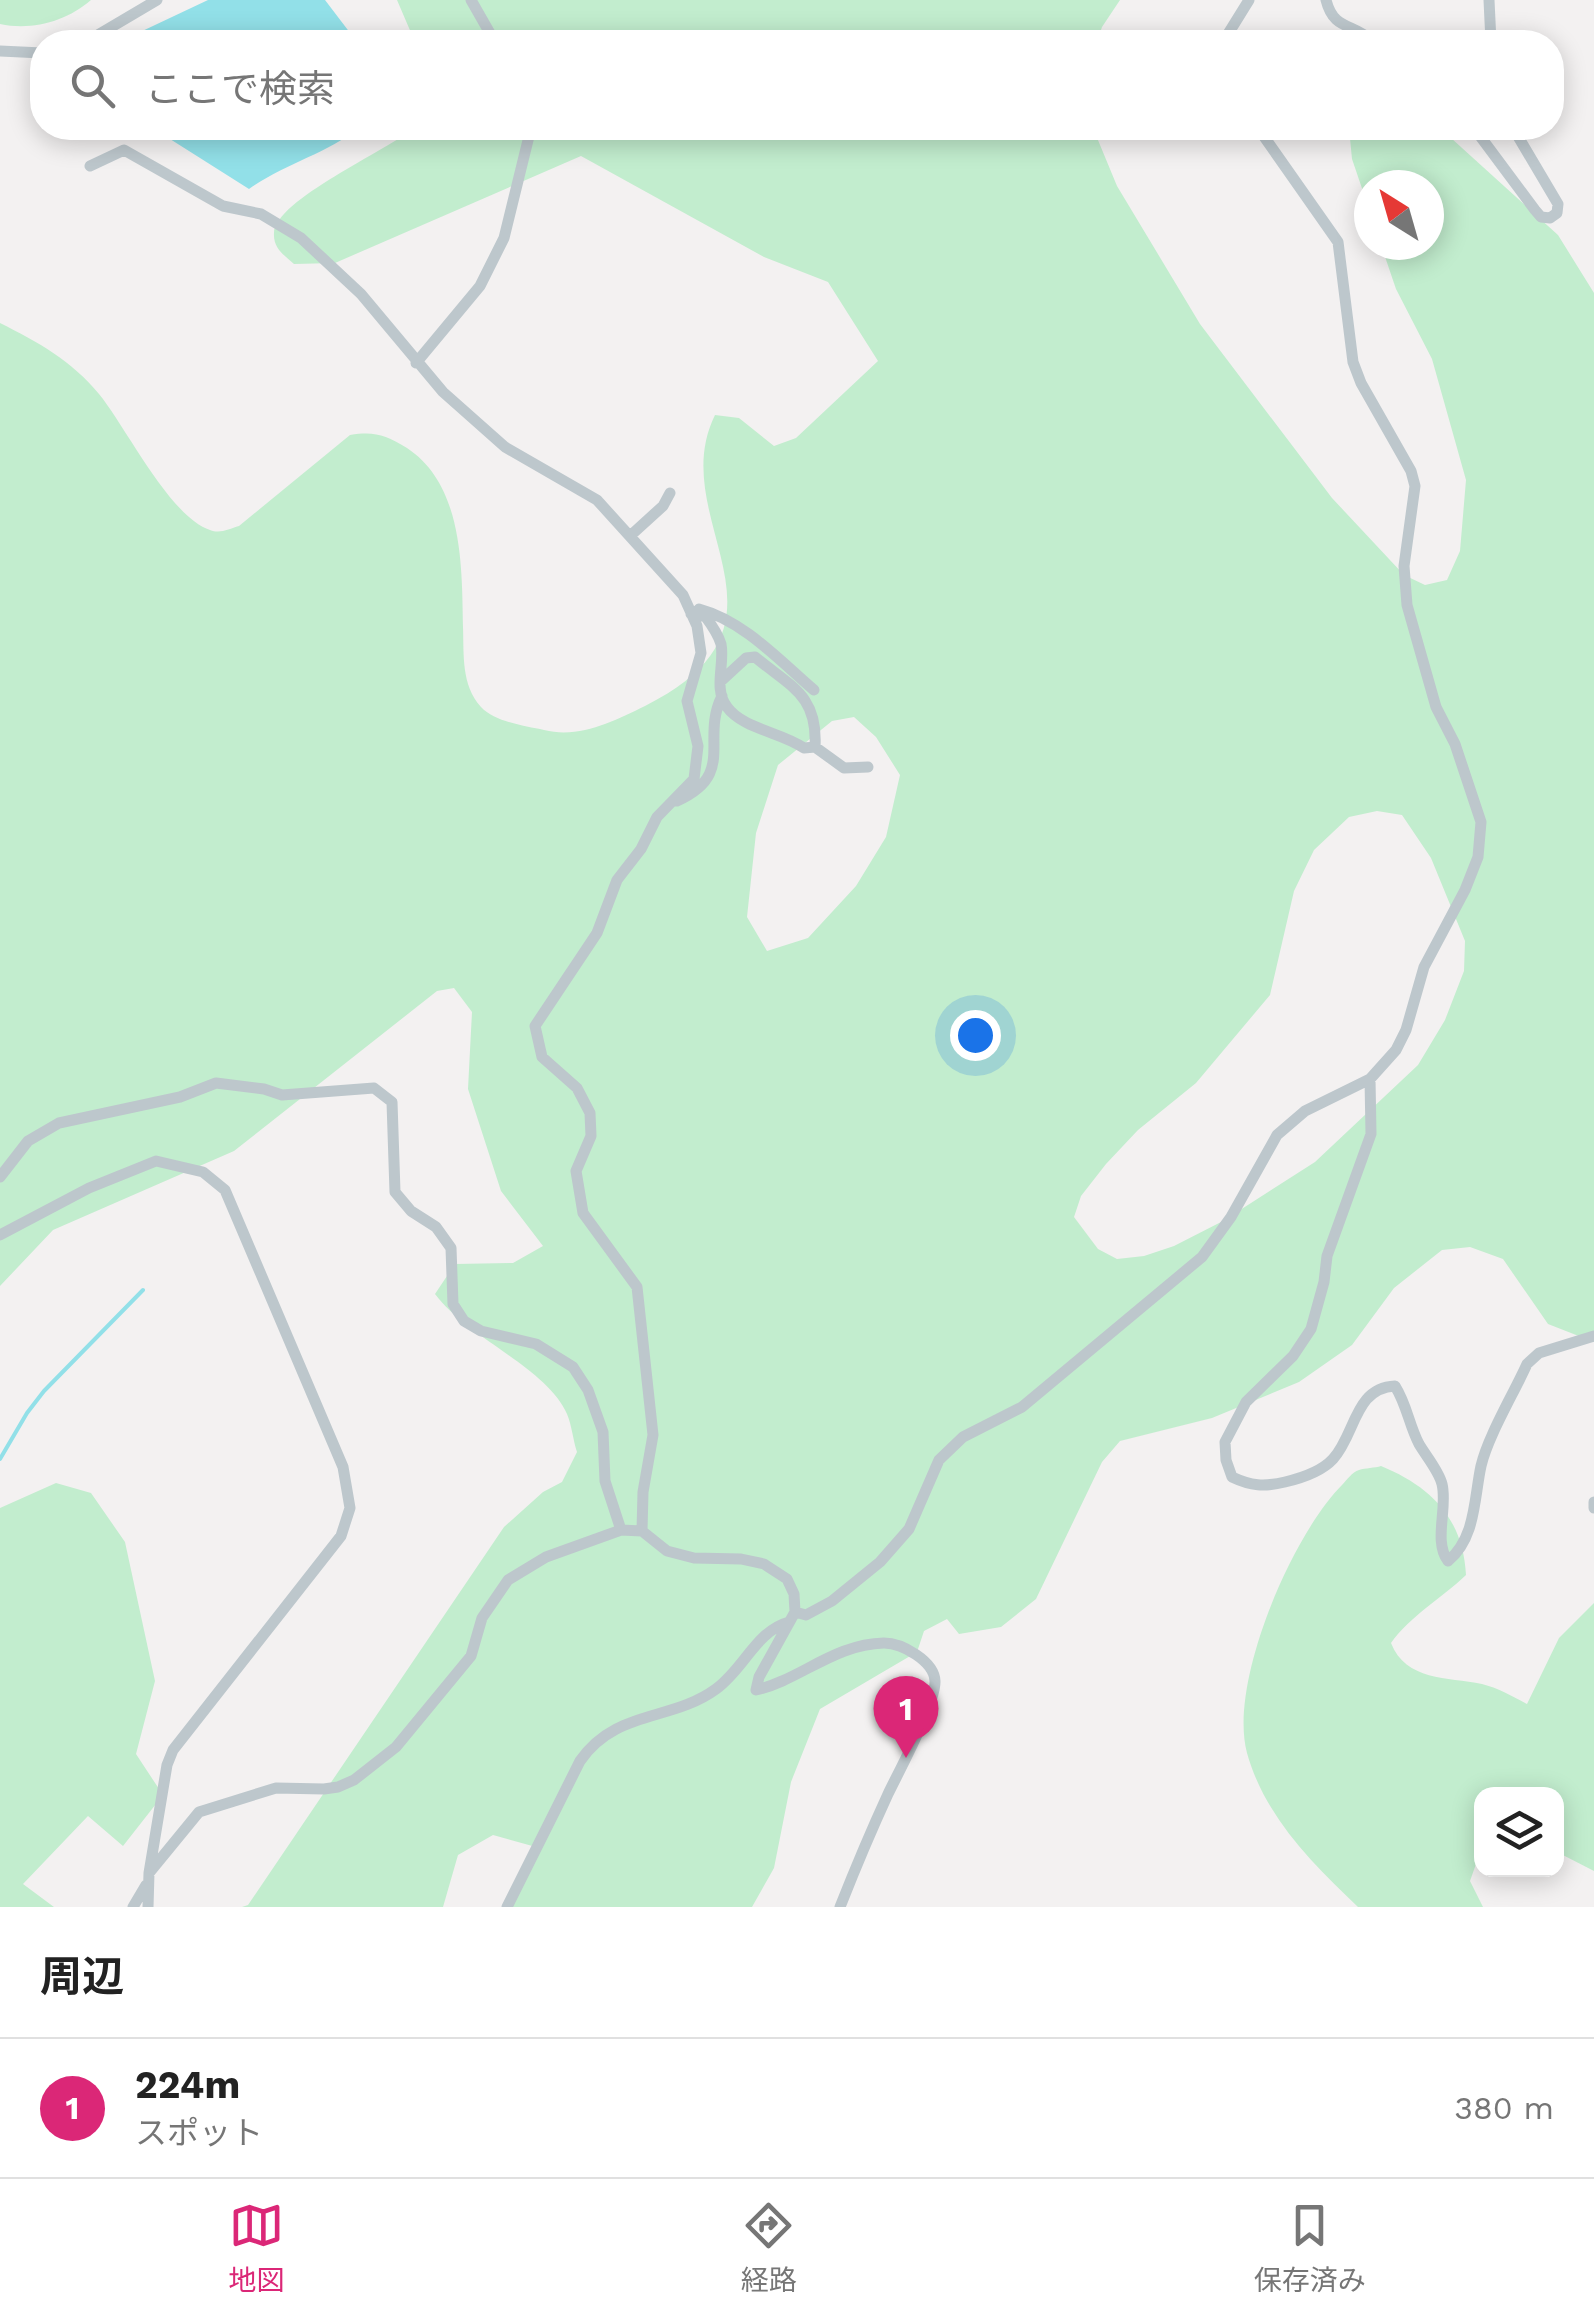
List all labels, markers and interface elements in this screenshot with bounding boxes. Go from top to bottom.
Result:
search box [30,30,1564,140]
icon: search [65,58,120,113]
text: ここで検索 [145,67,335,111]
north arrow [1354,170,1444,260]
your location [950,1010,1001,1061]
pin: 1 [874,1676,938,1758]
map controls [1474,1787,1564,1877]
button: layers [1474,1787,1564,1877]
text: 周辺 [40,1952,124,2001]
text: 224m [135,2063,240,2107]
text: 1 [66,2089,79,2127]
text: 380 m [1454,2089,1554,2127]
text: スポット [135,2114,263,2152]
tab: 地図 [228,2198,284,2298]
tab: 経路 [741,2198,797,2298]
tab: 保存済み [1254,2198,1366,2298]

